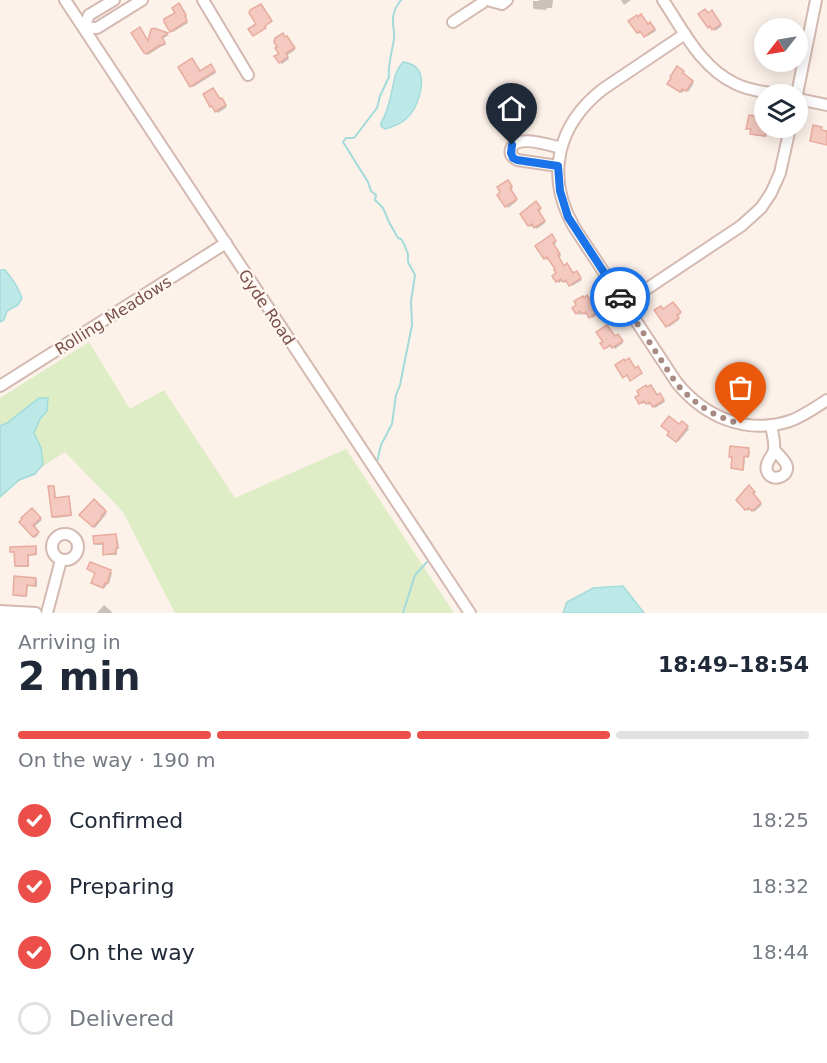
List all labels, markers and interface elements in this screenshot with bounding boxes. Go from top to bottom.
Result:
north arrow [754,18,808,72]
map controls [754,18,808,138]
pin [486,83,537,145]
button: layers [754,84,808,138]
icon: home [495,92,528,125]
street label: Gyde Road [234,266,299,349]
courier [590,267,650,327]
street label: Rolling Meadows [52,272,175,359]
icon: car [604,281,637,314]
pin [715,362,766,424]
icon: bag [724,371,757,404]
text: Arriving in [18,630,121,654]
text: 18:49–18:54 [658,652,809,677]
text: 2 min [18,654,140,699]
text: On the way · 190 m [18,748,216,772]
icon: check [18,804,51,837]
text: Confirmed [69,808,183,833]
text: 18:25 [751,808,809,832]
icon: check [18,870,51,903]
text: Preparing [69,874,175,899]
text: 18:32 [751,874,809,898]
icon: check [18,936,51,969]
text: On the way [69,940,195,965]
text: 18:44 [751,940,809,964]
text: Delivered [69,1006,174,1031]

